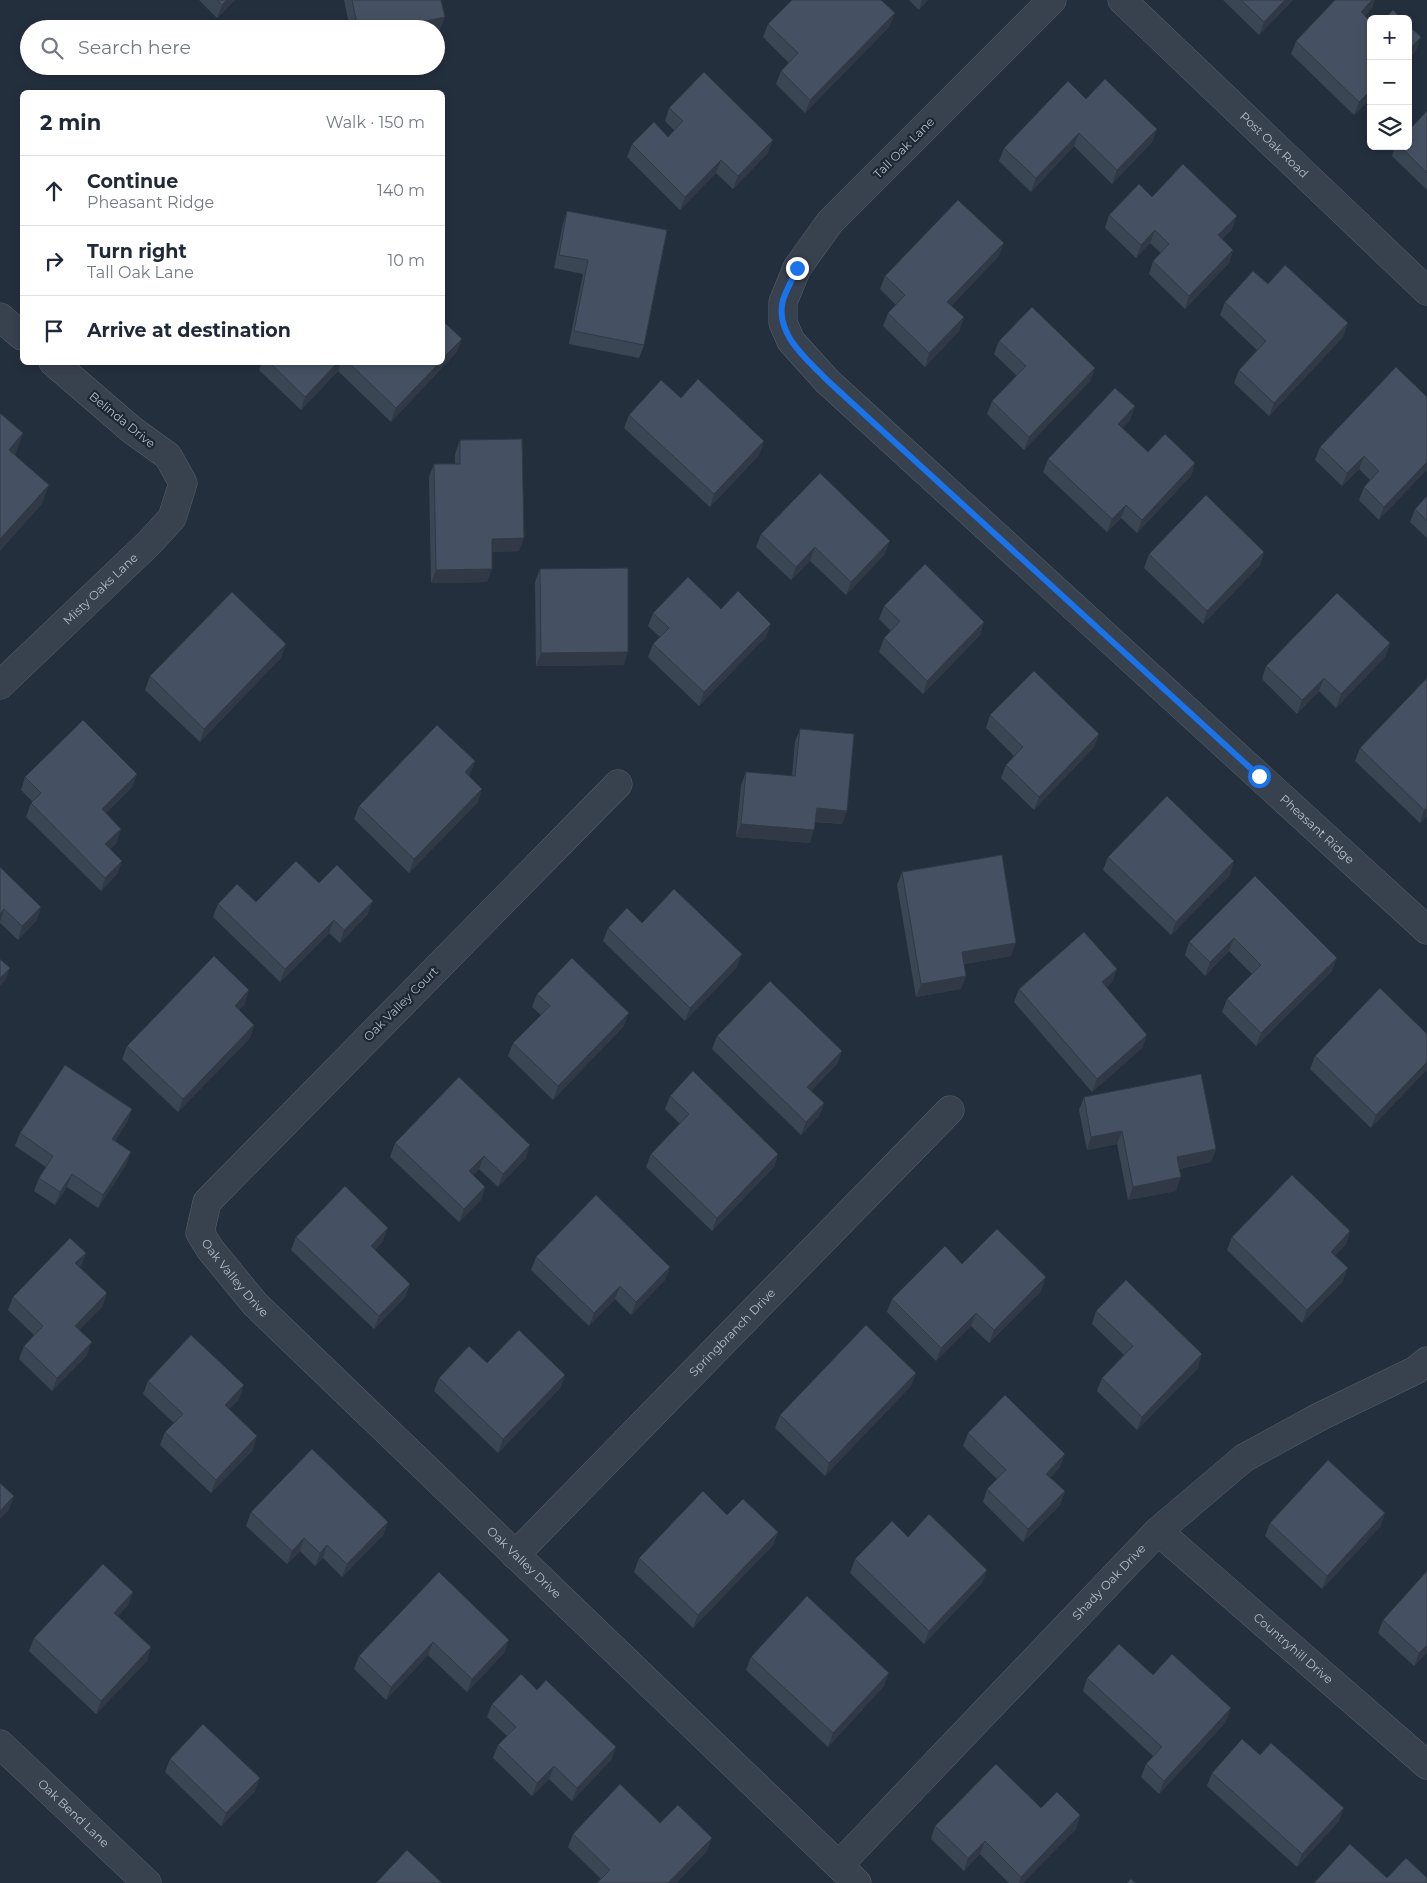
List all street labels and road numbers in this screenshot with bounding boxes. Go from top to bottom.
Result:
street label: Post Oak Road [1237,109,1312,181]
street label: Tall Oak Lane [870,114,937,181]
street label: Belinda Drive [86,388,158,451]
street label: Misty Oaks Lane [60,550,141,628]
street label: Pheasant Ridge [1277,791,1358,867]
street label: Oak Valley Court [360,963,441,1044]
street label: Oak Valley Drive [199,1236,272,1320]
street label: Springbranch Drive [686,1285,778,1379]
street label: Oak Valley Drive [484,1523,564,1601]
street label: Shady Oak Drive [1069,1541,1148,1623]
street label: Countryhill Drive [1251,1609,1336,1687]
street label: Oak Bend Lane [35,1776,113,1850]

